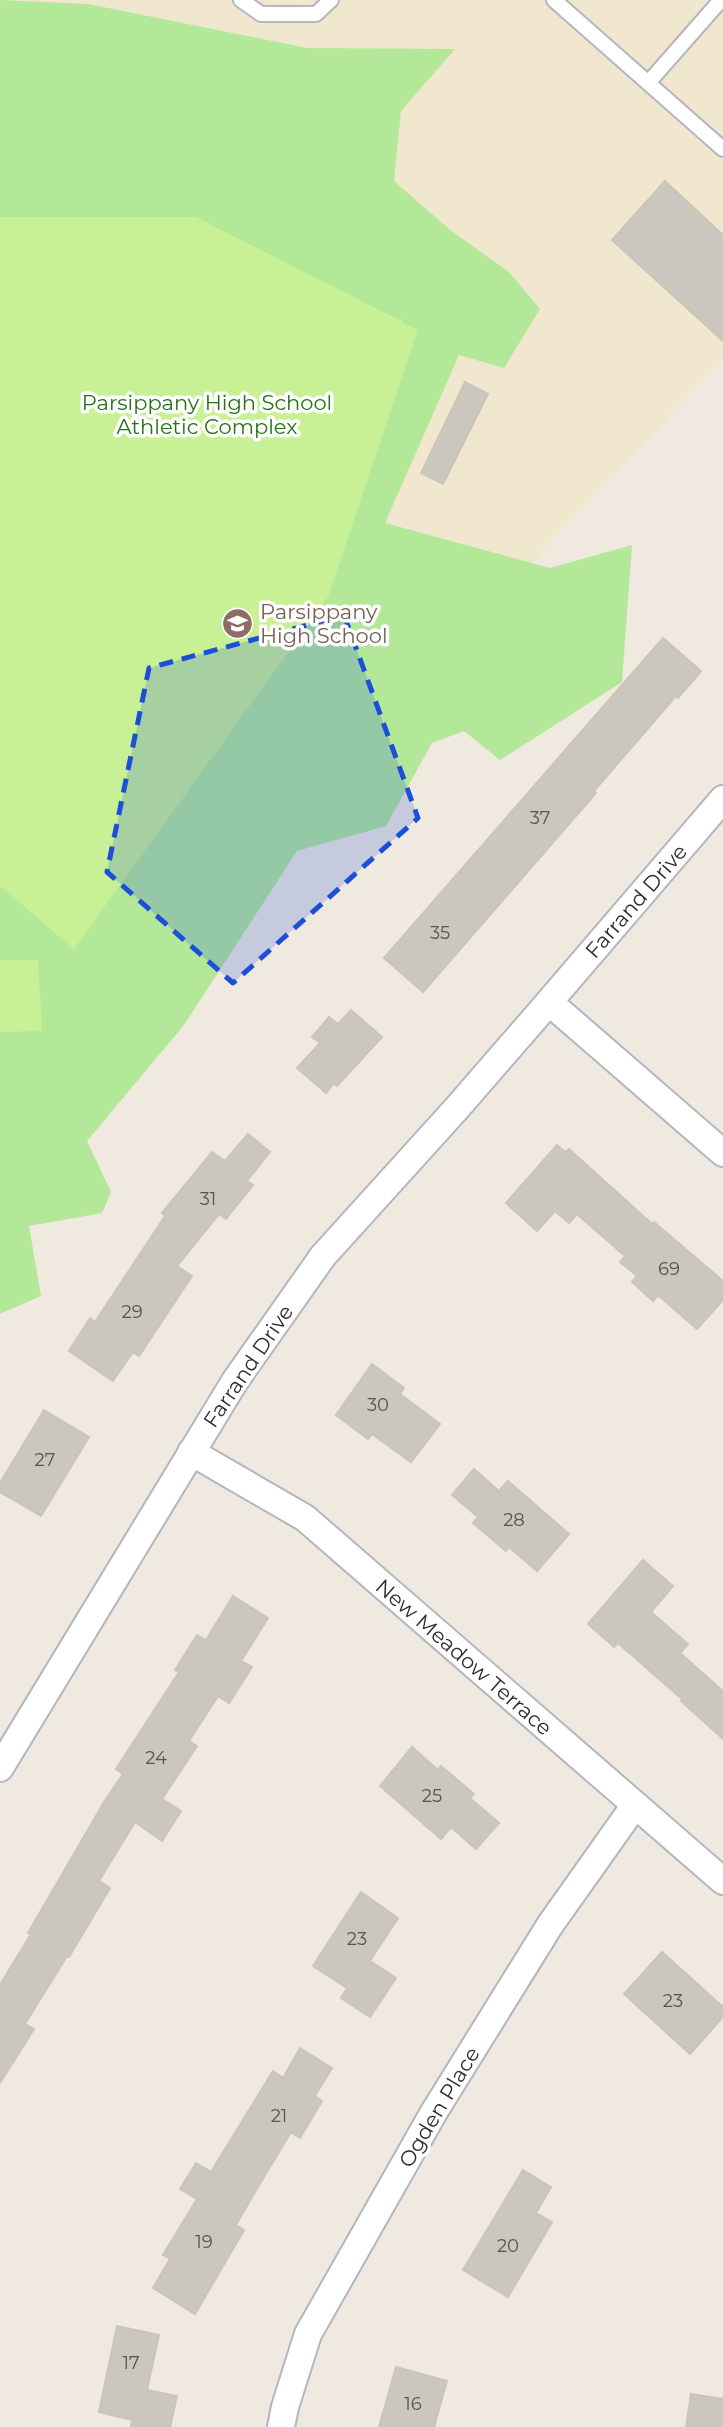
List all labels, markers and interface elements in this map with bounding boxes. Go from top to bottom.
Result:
park label: Parsippany High School Athletic Complex [82,390,332,439]
place label: Parsippany High School [260,599,388,648]
school or university icon: Parsippany High School [220,606,254,640]
house number: 37 [530,807,550,829]
street label: Farrand Drive [580,839,692,963]
house number: 35 [430,922,450,944]
house number: 31 [200,1188,216,1210]
house number: 69 [658,1258,680,1280]
street label: Farrand Drive [198,1300,298,1432]
house number: 29 [121,1301,143,1323]
house number: 30 [367,1394,389,1416]
house number: 27 [35,1449,55,1471]
house number: 28 [503,1509,525,1531]
street label: New Meadow Terrace [371,1574,557,1740]
house number: 24 [145,1747,167,1769]
house number: 25 [422,1785,442,1807]
house number: 23 [347,1928,367,1950]
house number: 23 [663,1990,683,2012]
street label: Ogden Place [393,2042,485,2172]
house number: 21 [271,2105,287,2127]
house number: 19 [195,2231,213,2253]
house number: 20 [497,2235,519,2257]
house number: 17 [122,2352,140,2374]
house number: 16 [404,2393,422,2415]

